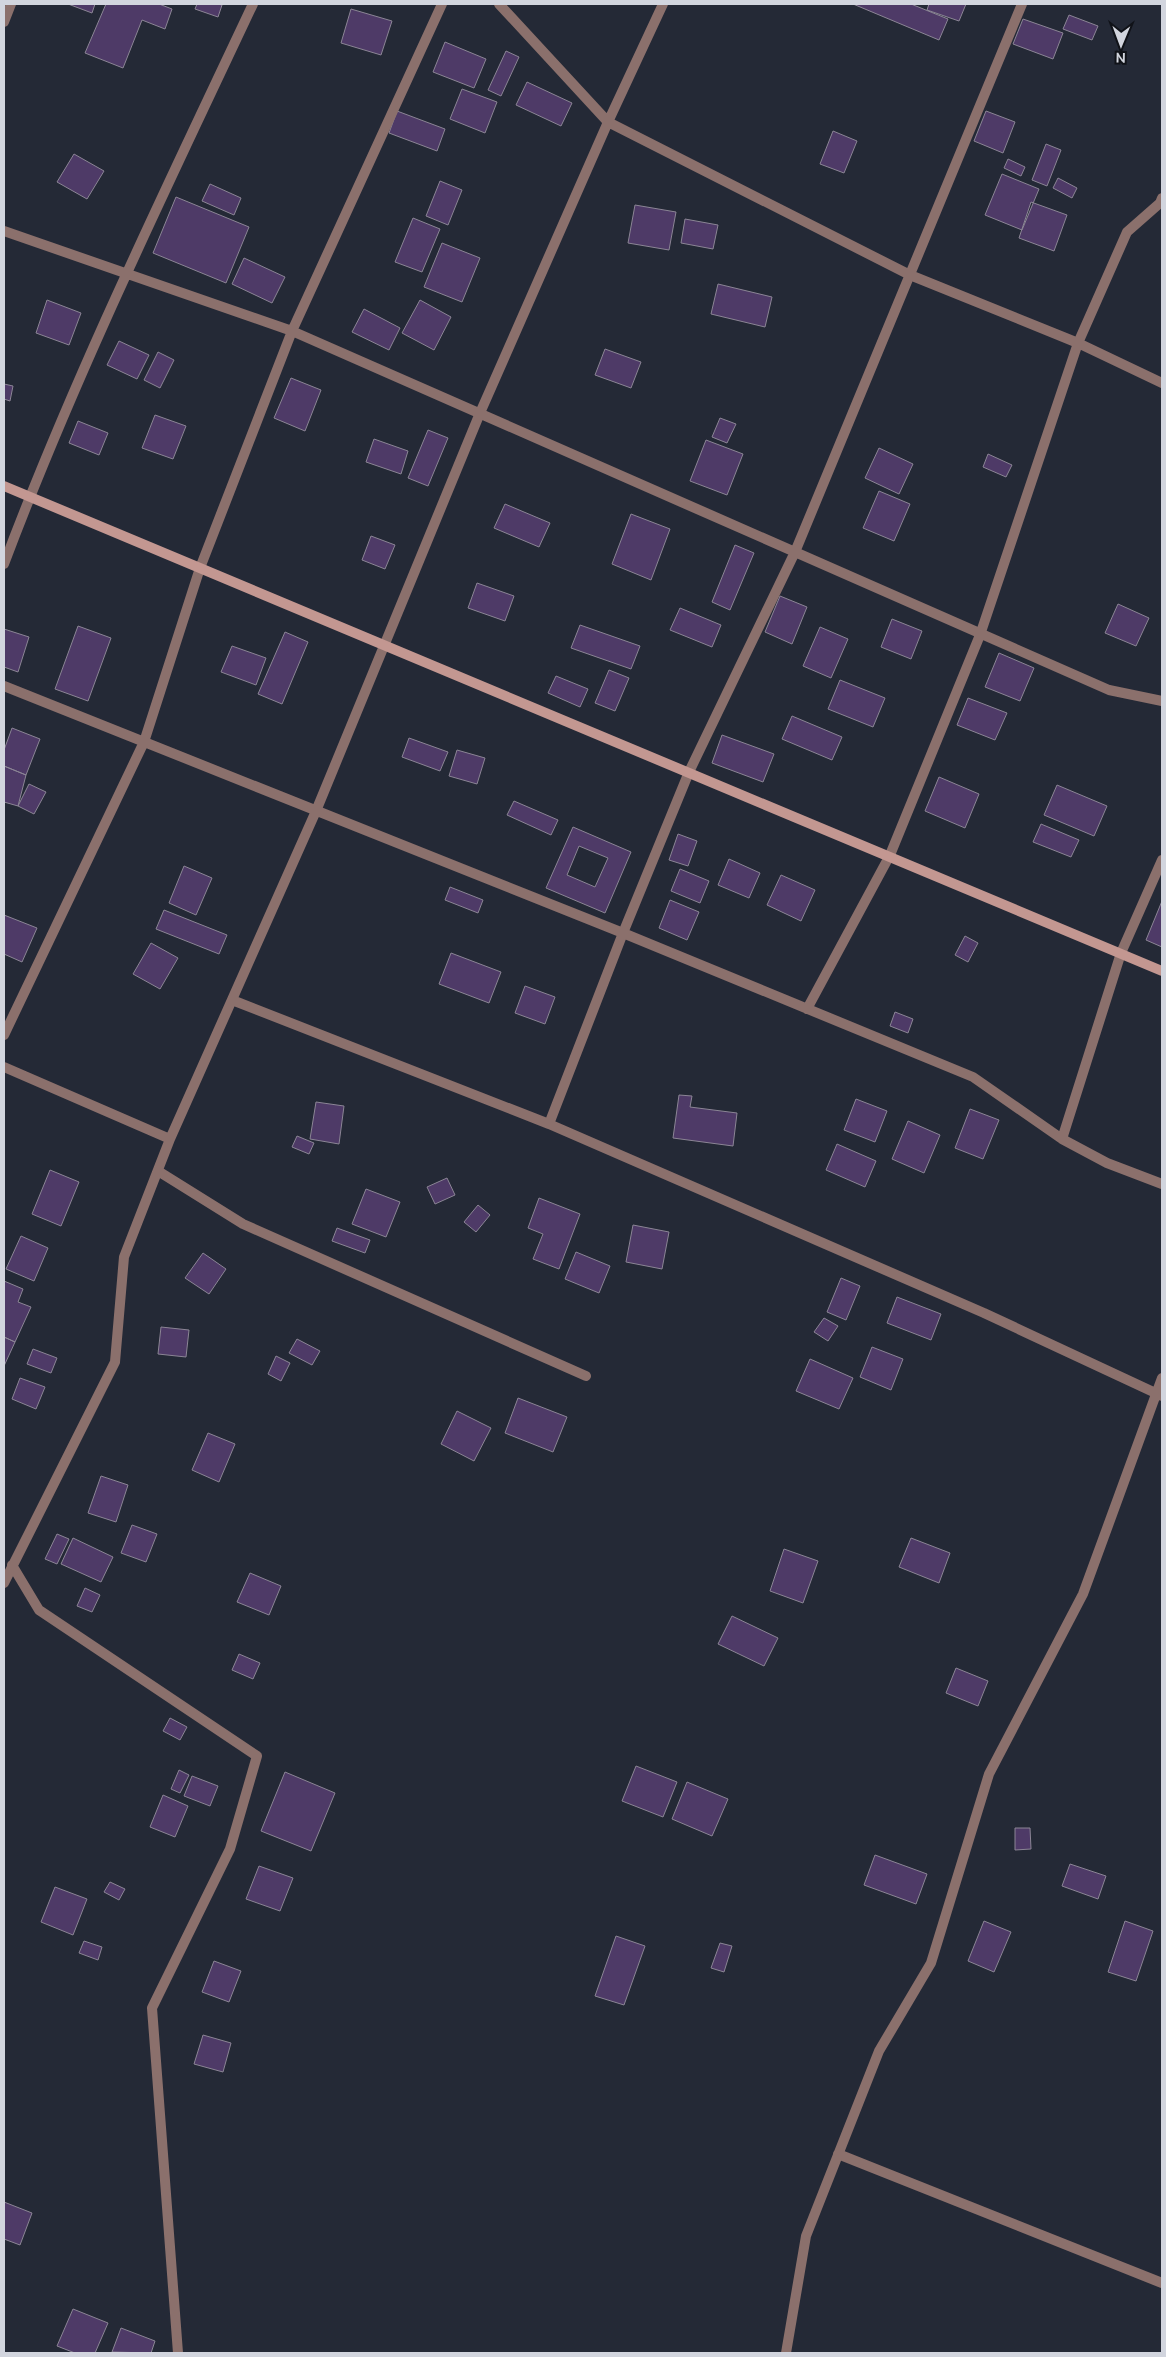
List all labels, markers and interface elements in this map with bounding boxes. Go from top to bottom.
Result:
north arrow [1096,20,1146,70]
text: N [1115,50,1126,66]

